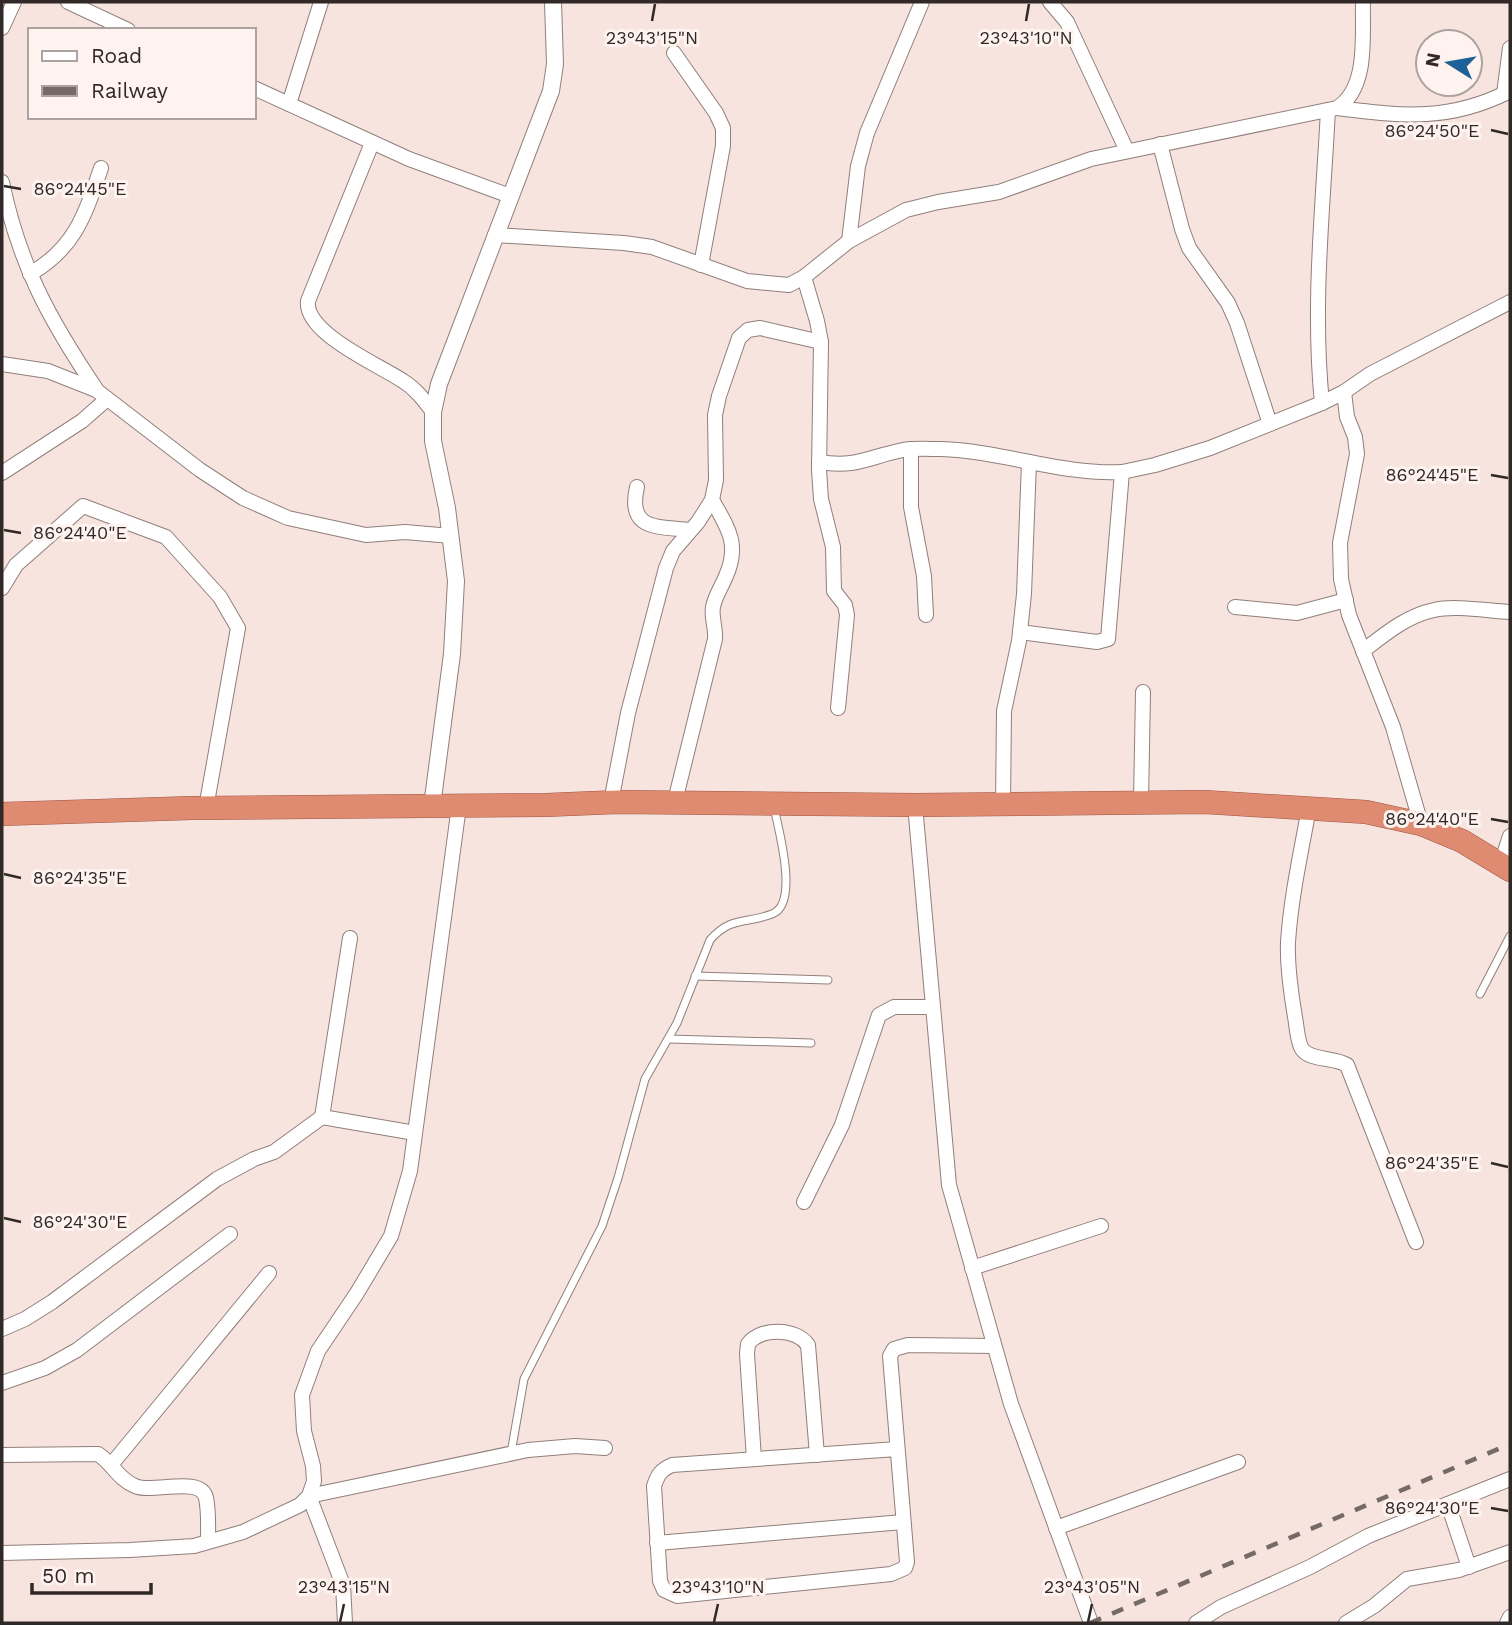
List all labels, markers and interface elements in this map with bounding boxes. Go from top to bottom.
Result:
text: 23°43'15"N [606,27,698,48]
text: 23°43'10"N [979,27,1073,48]
legend [28,28,256,119]
north arrow [1414,28,1484,98]
text: Road [91,43,142,68]
text: N [1420,51,1445,69]
text: Railway [91,78,168,103]
text: 86°24'50"E [1385,120,1480,141]
text: 86°24'45"E [33,178,127,199]
text: 86°24'45"E [1385,464,1479,485]
text: 86°24'40"E [33,522,127,543]
text: 86°24'40"E [1385,808,1479,829]
text: 86°24'35"E [33,867,127,888]
text: 86°24'35"E [1385,1152,1479,1173]
text: 86°24'30"E [32,1211,128,1232]
text: 86°24'30"E [1384,1497,1480,1518]
scale bar [32,1552,150,1596]
text: 50 m [42,1563,94,1588]
text: 23°43'15"N [298,1576,390,1597]
text: 23°43'10"N [671,1576,765,1597]
text: 23°43'05"N [1044,1576,1140,1597]

